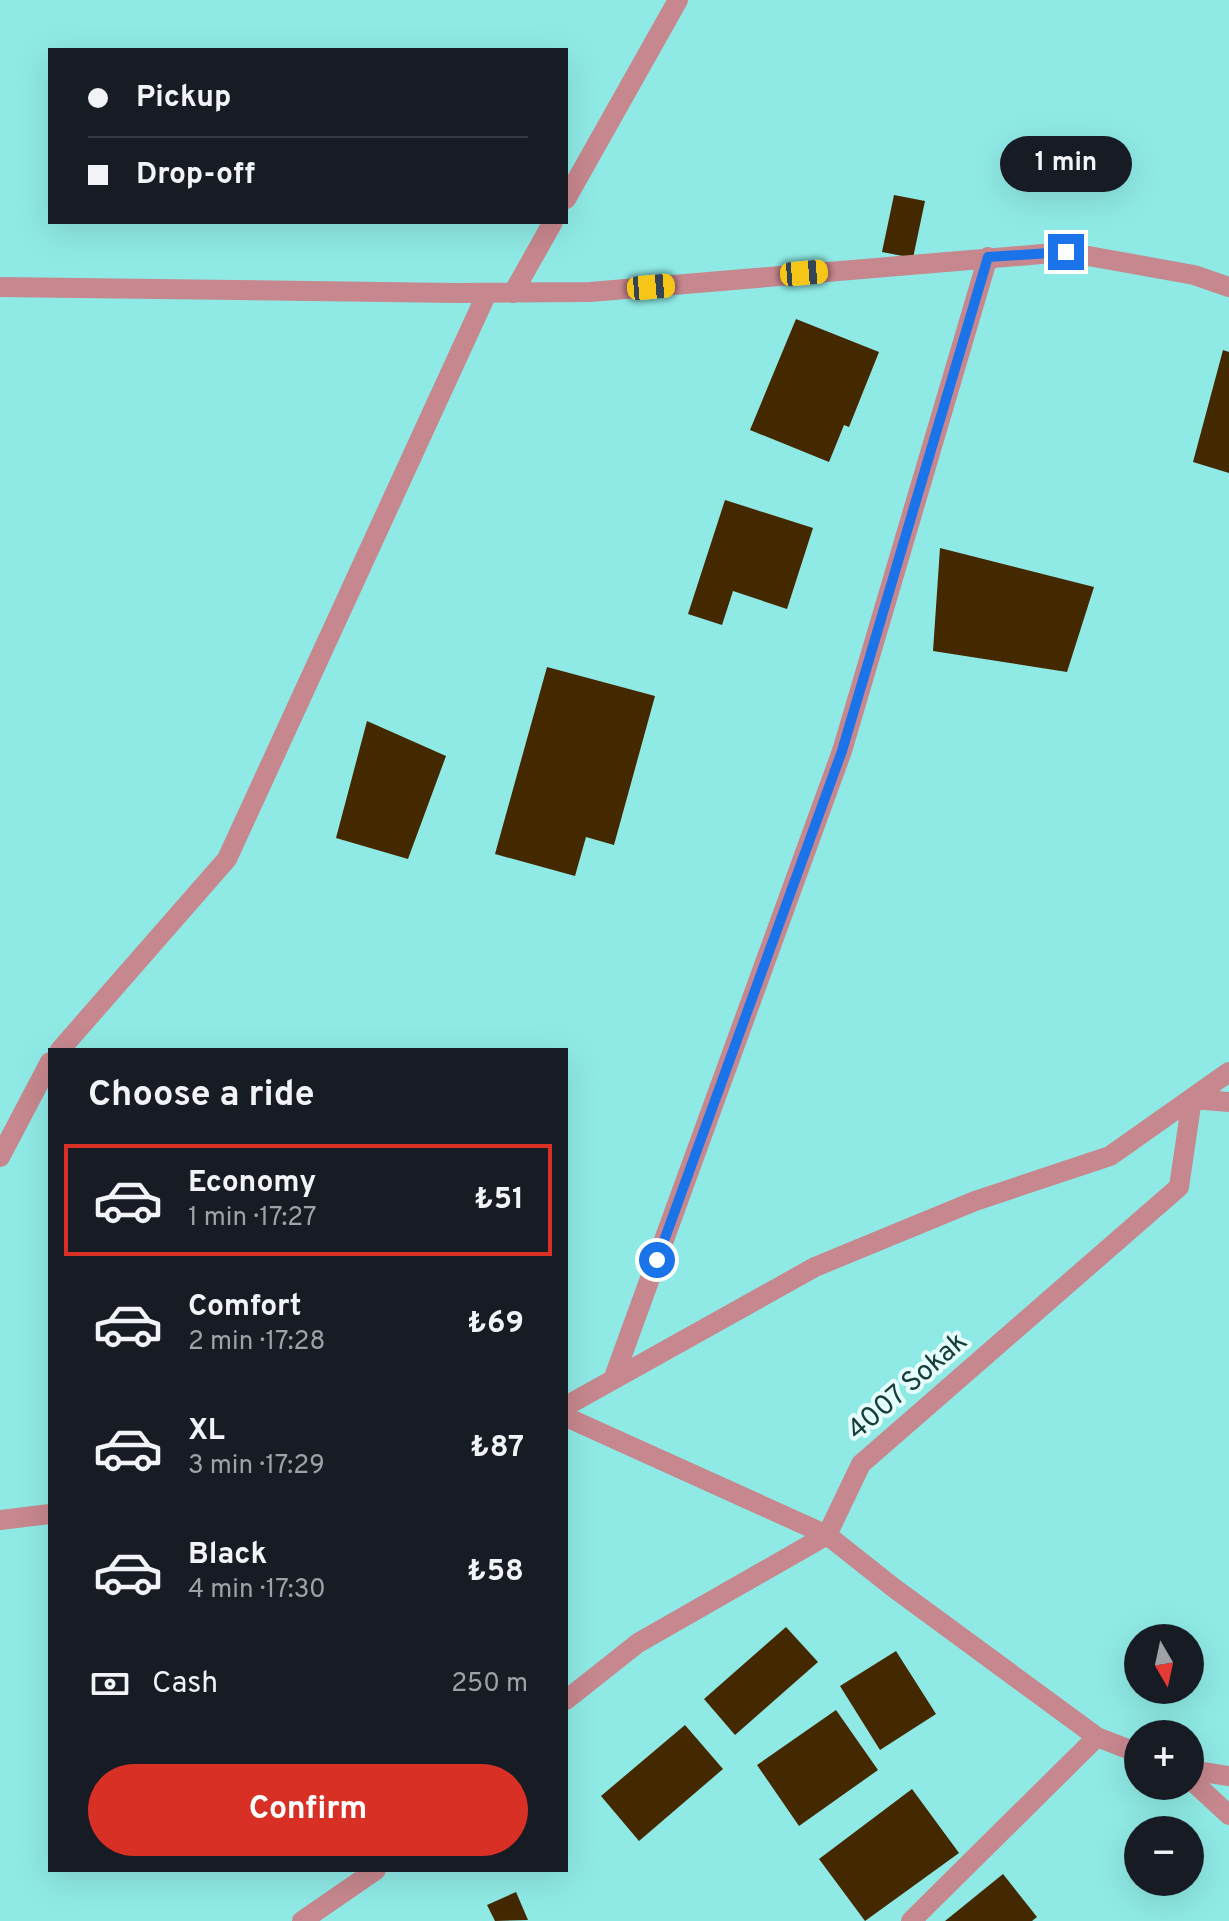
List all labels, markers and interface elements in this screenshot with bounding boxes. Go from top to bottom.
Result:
text: Pickup [136,80,231,117]
callout: 1 min [1000,136,1132,192]
text: 1 min [1035,147,1097,180]
text: Drop-off [136,157,255,194]
route end [1048,234,1084,270]
car [779,259,829,287]
car [626,273,676,301]
text: Choose a ride [88,1073,314,1119]
icon: car [92,1164,164,1236]
text: Economy [188,1165,316,1202]
text: ₺51 [474,1182,524,1219]
text: 1 min · 17:27 [188,1202,317,1235]
route start [639,1242,675,1278]
icon: car [92,1288,164,1360]
text: Comfort [188,1289,301,1326]
text: ₺69 [467,1306,524,1343]
street label: 4007 Sokak [840,1325,976,1449]
text: 2 min · 17:28 [188,1326,325,1359]
icon: car [92,1412,164,1484]
text: XL [188,1413,225,1450]
text: ₺87 [470,1430,524,1467]
text: 3 min · 17:29 [188,1450,325,1483]
icon: car [92,1536,164,1608]
text: Black [188,1537,267,1574]
text: ₺58 [467,1554,524,1591]
text: 4 min · 17:30 [188,1574,326,1607]
north arrow [1124,1624,1204,1704]
map controls [1124,1624,1204,1896]
icon: cash [88,1662,132,1706]
text: Cash [152,1666,218,1703]
text: 250 m [451,1668,528,1701]
button: + [1124,1720,1204,1800]
button: Confirm [88,1764,528,1856]
button: − [1124,1816,1204,1896]

